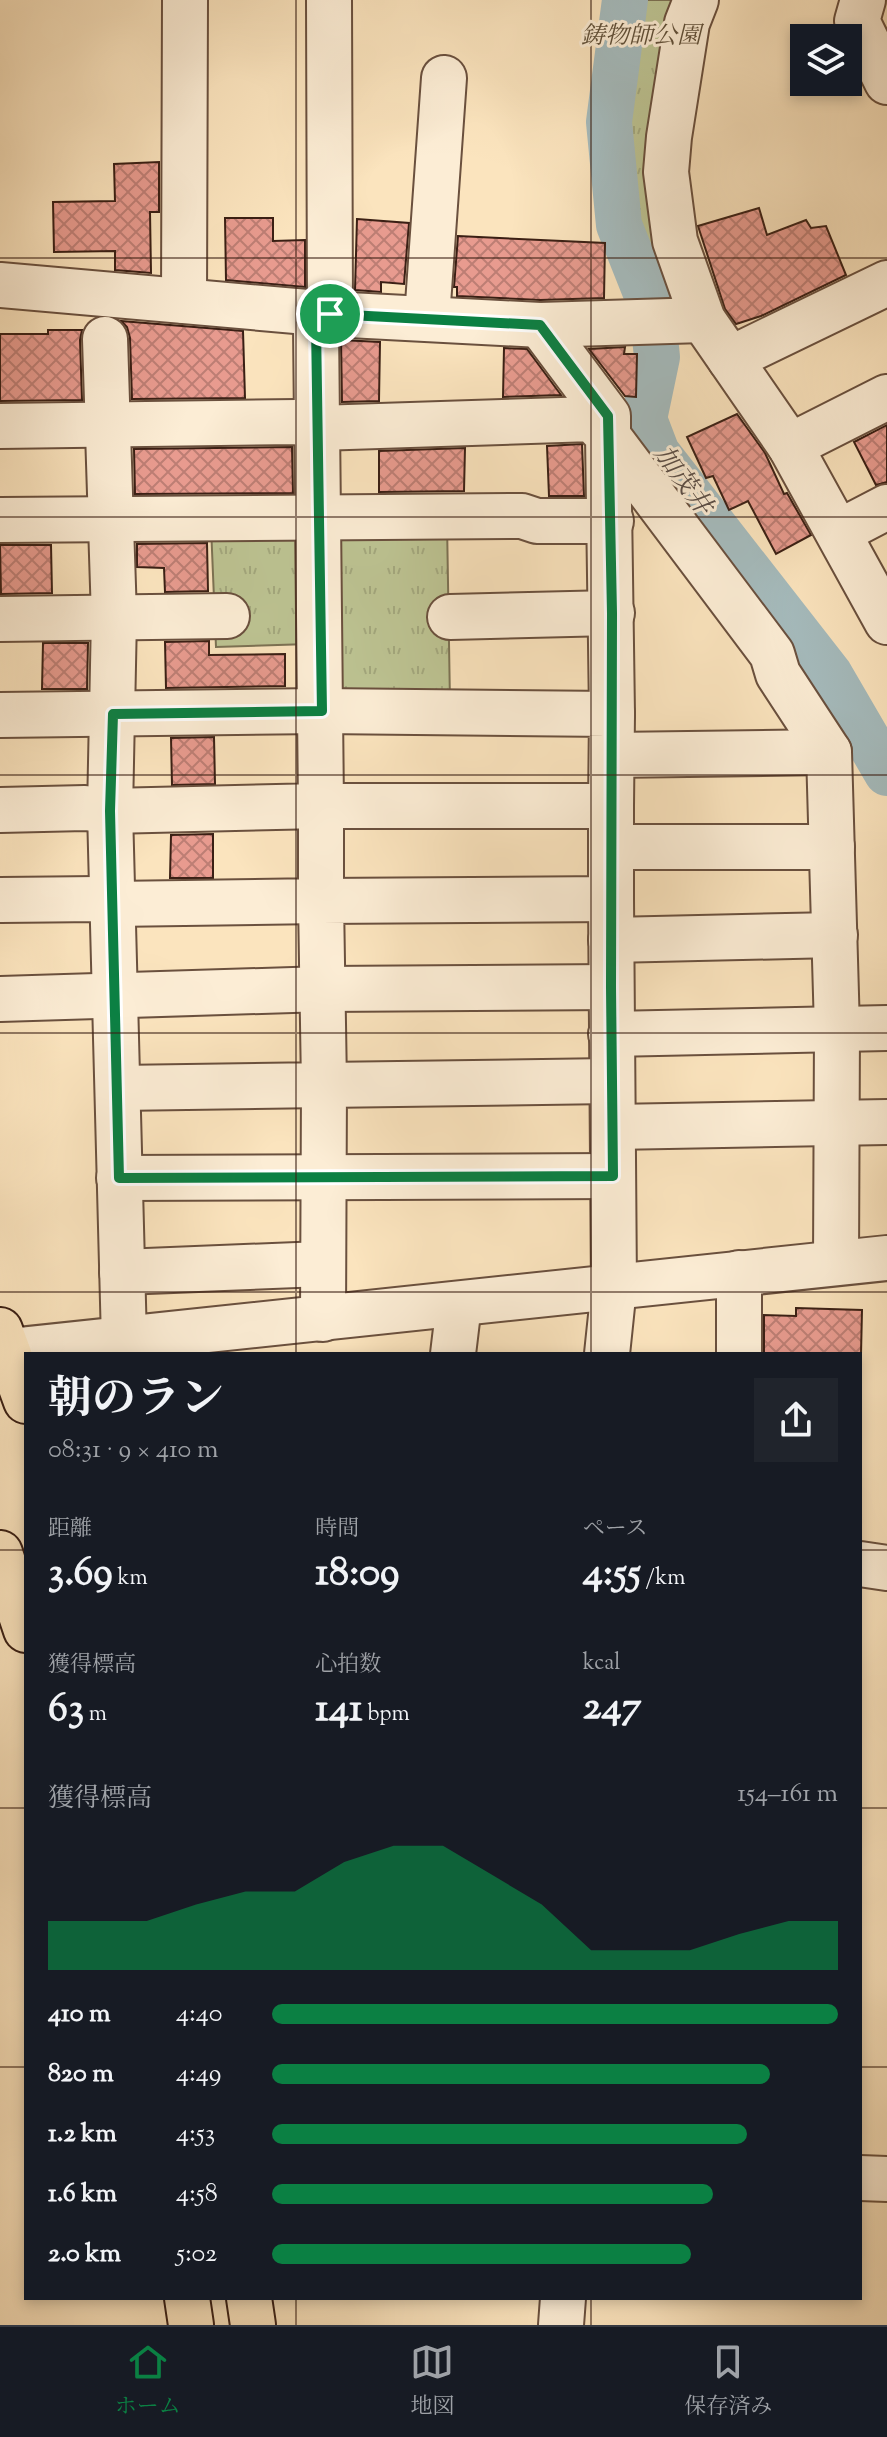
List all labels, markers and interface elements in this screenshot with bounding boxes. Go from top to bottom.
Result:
park label: 鋳物師公園 [581,20,705,54]
map controls [790,24,862,96]
button: layers [790,24,862,96]
pin [296,280,364,348]
icon: arrive [308,292,352,336]
water label: 加茂井 [644,439,722,526]
text: 朝のラン [48,1370,224,1433]
button: share [754,1378,838,1462]
text: 08:31 · 9 × 410 m [48,1432,218,1469]
text: 距離 [48,1514,92,1546]
text: 時間 [315,1514,359,1546]
text: ペース [583,1514,648,1546]
text: 3.69 [48,1546,113,1603]
text: 18:09 [315,1546,400,1603]
text: 4:55 [583,1546,641,1603]
text: km [113,1563,148,1595]
text: /km [641,1563,685,1595]
text: kcal [583,1648,620,1680]
text: 獲得標高 [48,1650,136,1682]
text: 心拍数 [315,1650,381,1682]
text: 247 [583,1680,642,1737]
text: 63 [48,1682,84,1739]
text: 141 [315,1682,363,1739]
text: m [84,1699,107,1731]
text: bpm [363,1699,410,1731]
text: 154–161 m [737,1776,838,1813]
text: 獲得標高 [48,1781,152,1818]
text: 410 m [48,1996,110,2033]
text: 4:40 [176,1996,223,2033]
text: 820 m [48,2056,114,2093]
text: 4:49 [176,2056,221,2093]
text: 1.2 km [48,2116,117,2153]
text: 4:53 [176,2116,215,2153]
text: 1.6 km [48,2176,117,2213]
text: 4:58 [176,2176,218,2213]
text: 2.0 km [48,2236,121,2273]
text: 5:02 [176,2236,217,2273]
tab: ホーム [115,2340,181,2424]
tab: 地図 [410,2340,454,2424]
tab: 保存済み [684,2340,772,2424]

